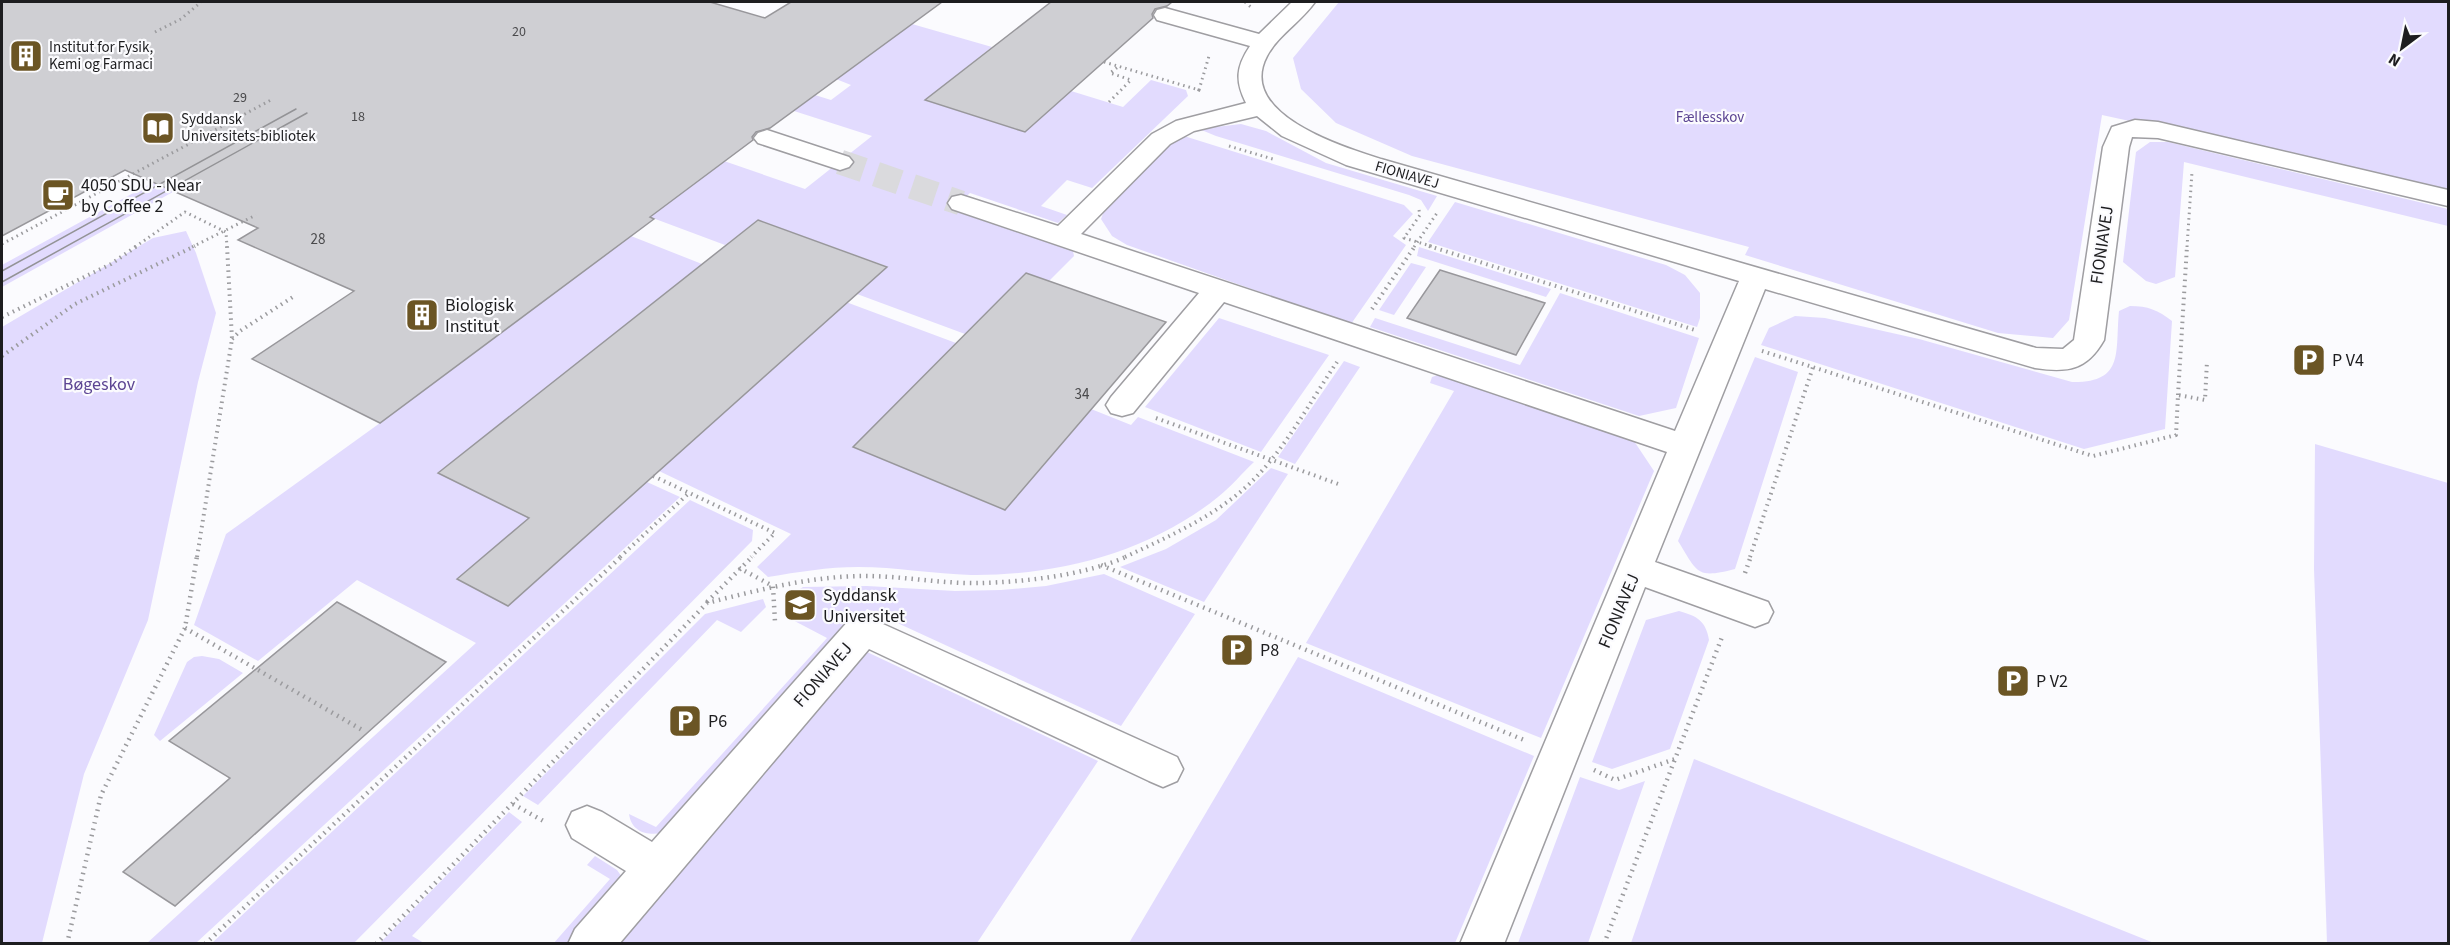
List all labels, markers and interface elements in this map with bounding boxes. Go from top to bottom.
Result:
north arrow [2372,18,2432,78]
house number: 20 [512,22,526,42]
place label: Institut for Fysik, Kemi og Farmaci [49,37,153,75]
building icon: Institut for Fysik, Kemi og Farmaci [8,38,44,74]
text: N [2384,48,2405,72]
house number: 29 [233,88,247,108]
house number: 18 [351,107,365,127]
park label: Fællesskov [1676,107,1744,128]
place label: Syddansk Universitets-bibliotek [181,109,316,147]
library icon: Syddansk Universitets-bibliotek [140,110,176,146]
street label: FIONIAVEJ [1373,156,1441,194]
place label: 4050 SDU - Near by Coffee 2 [81,173,202,219]
cafe icon: 4050 SDU - Near by Coffee 2 [40,177,76,213]
street label: FIONIAVEJ [2084,204,2120,286]
house number: 28 [311,229,325,250]
place label: Biologisk Institut [445,293,514,339]
building icon: Biologisk Institut [404,297,440,333]
parking icon: P V4 [2291,342,2327,378]
place label: P V4 [2332,348,2364,373]
park label: Bøgeskov [63,372,136,397]
house number: 34 [1075,384,1090,405]
street label: FIONIAVEJ [1592,570,1646,652]
place label: Syddansk Universitet [823,583,905,629]
school or university icon: Syddansk Universitet [782,587,818,623]
parking icon: P8 [1219,632,1255,668]
street label: FIONIAVEJ [788,637,858,713]
place label: P8 [1260,638,1279,663]
parking icon: P V2 [1995,663,2031,699]
place label: P V2 [2036,669,2068,694]
parking icon: P6 [667,703,703,739]
place label: P6 [708,709,727,734]

